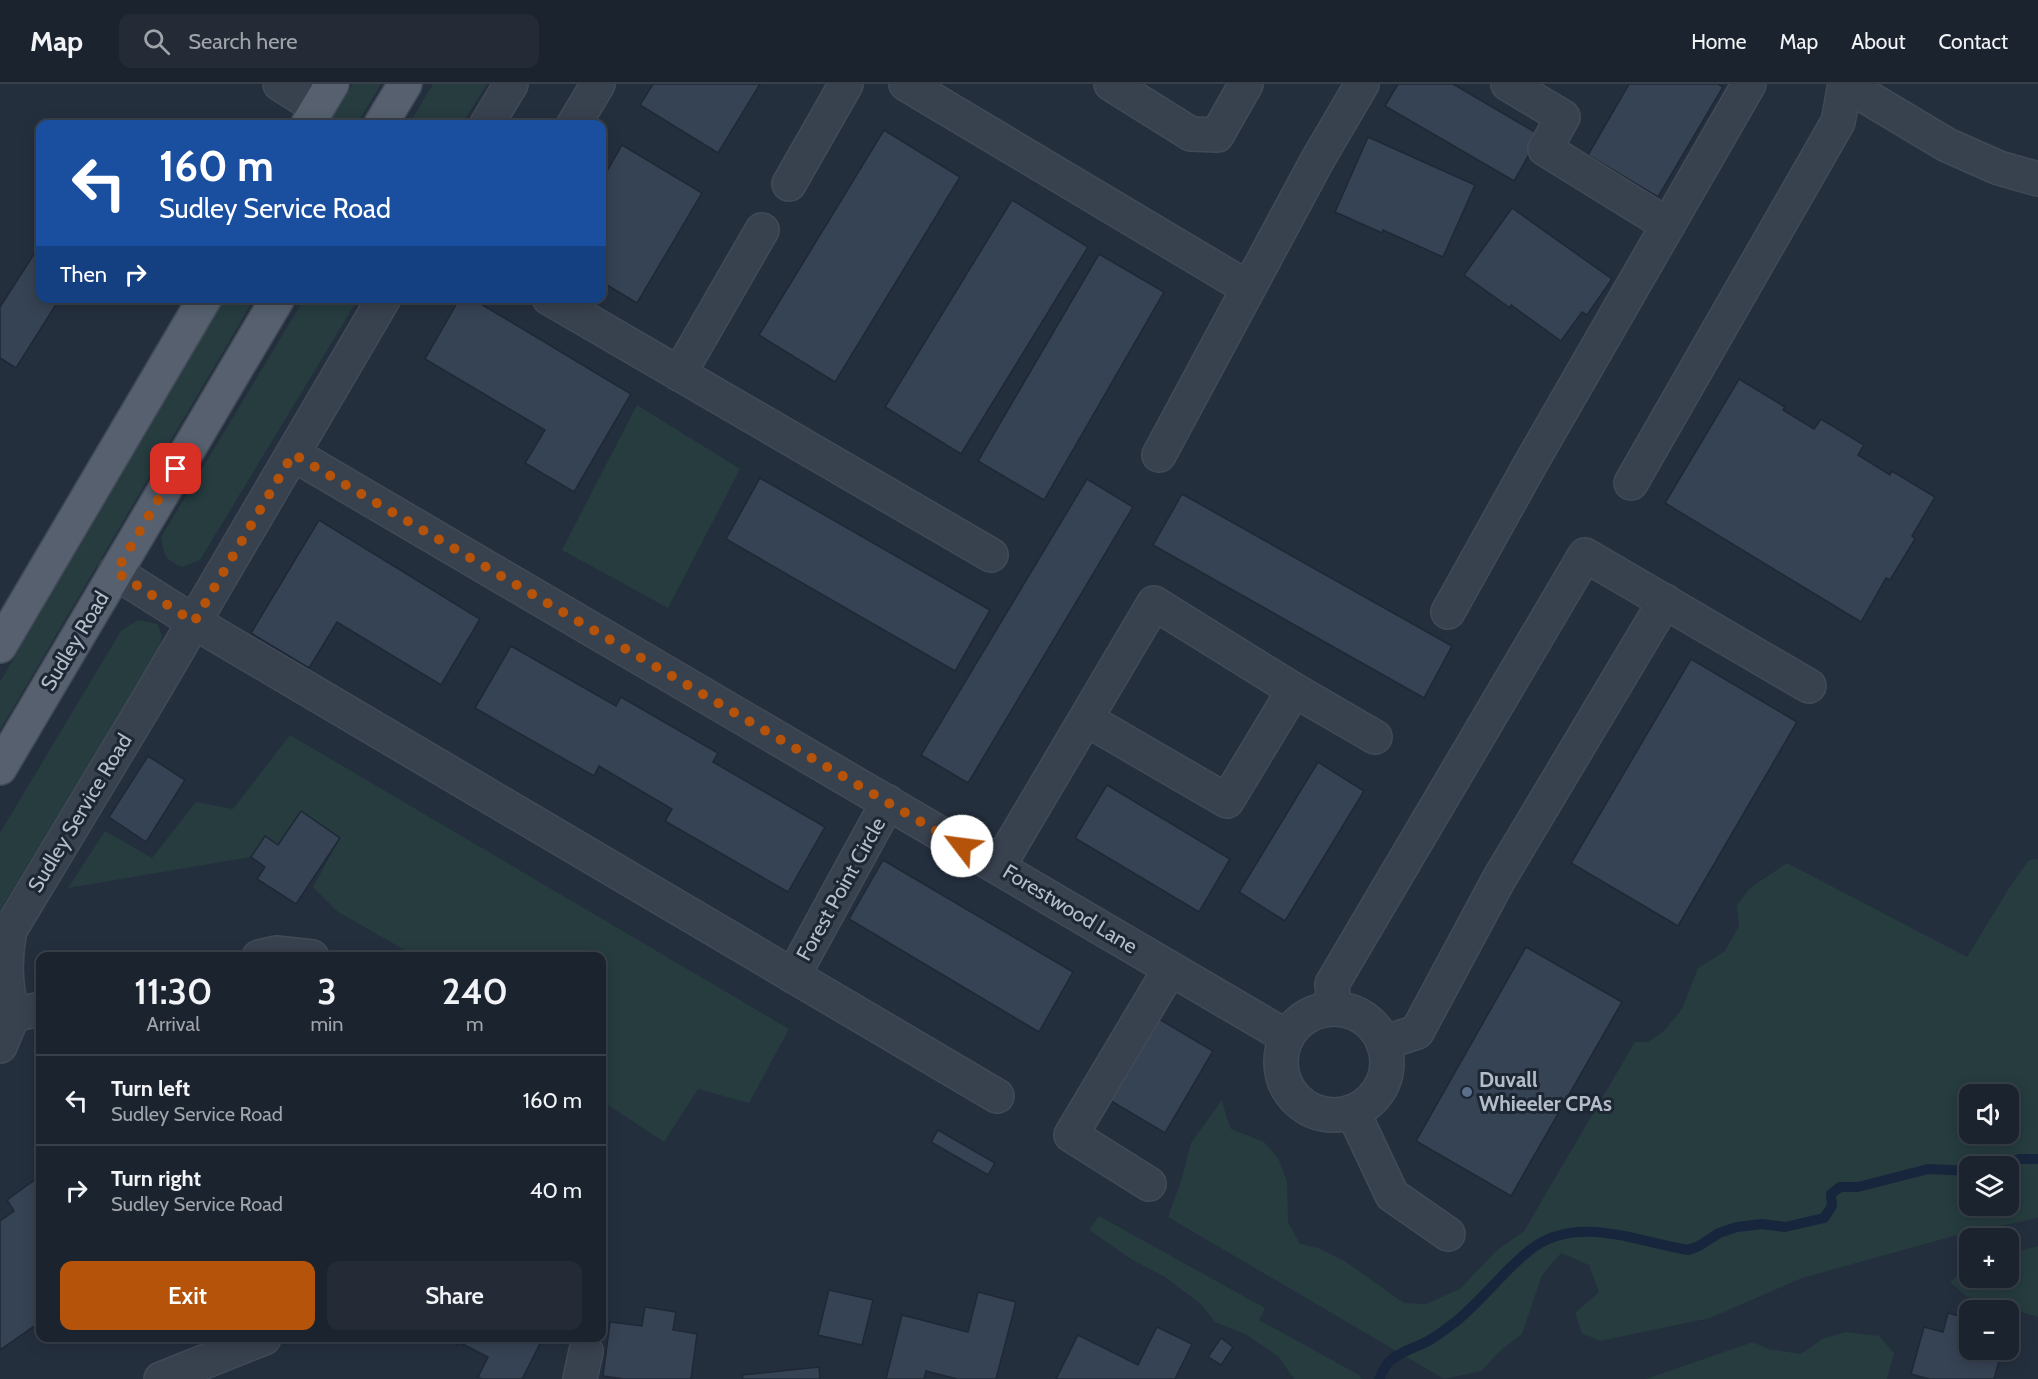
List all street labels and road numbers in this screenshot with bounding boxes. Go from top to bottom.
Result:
street label: Sudley Road [35,587,114,695]
street label: Sudley Service Road [22,729,137,897]
street label: Forest Point Circle [791,813,890,965]
street label: Forestwood Lane [999,859,1142,959]

